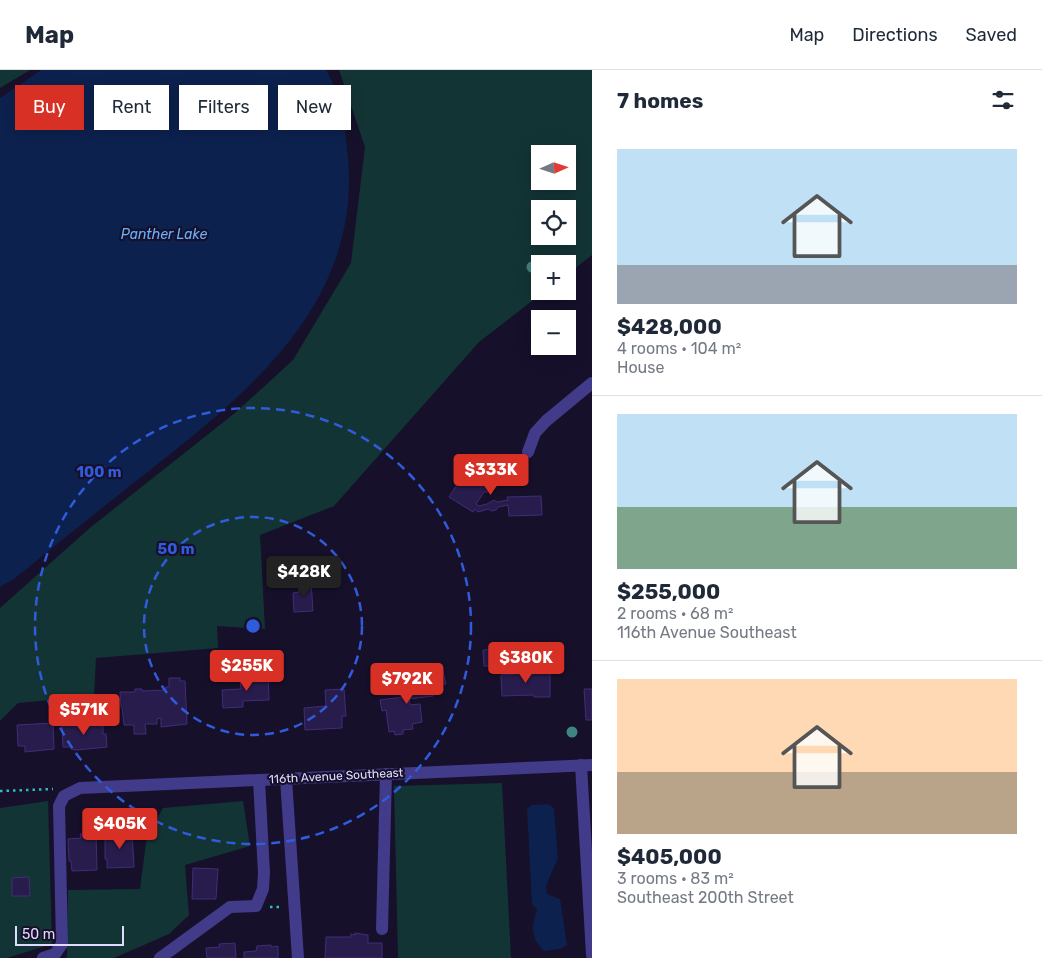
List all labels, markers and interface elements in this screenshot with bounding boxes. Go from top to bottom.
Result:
text: Map [25,21,74,49]
text: Map [789,24,824,46]
text: Directions [852,24,938,46]
text: Saved [966,24,1017,46]
chip: Buy [15,85,84,130]
chip: Rent [94,85,169,130]
chip: Filters [179,85,268,130]
chip: New [278,85,351,130]
icon: filters [989,86,1017,114]
text: 7 homes [617,88,703,113]
north arrow [531,145,576,190]
map controls [531,145,576,355]
icon: home [772,181,862,271]
button: locate [531,200,576,245]
water label: Panther Lake [121,226,207,243]
button: + [531,255,576,300]
button: − [531,310,576,355]
text: $428,000 [617,314,722,339]
text: 4 rooms · 104 m² [617,339,741,358]
text: House [617,358,664,377]
icon: home [772,447,862,537]
pin: $333K [456,454,526,496]
text: $333K [465,460,517,479]
text: 100 m [77,463,121,481]
text: 50 m [158,540,194,558]
pin: $428K [269,556,339,598]
text: $428K [277,562,331,581]
text: $255,000 [617,579,720,604]
text: 2 rooms · 68 m² [617,604,734,623]
centre of rings [244,617,262,635]
text: 116th Avenue Southeast [617,623,797,642]
pin: $380K [491,642,561,684]
text: $380K [499,648,553,667]
pin: $255K [212,650,282,692]
text: $255K [221,656,273,675]
pin: $792K [372,662,442,705]
text: $792K [381,669,433,688]
pin: $571K [49,694,119,736]
text: $571K [60,700,108,719]
icon: home [772,712,862,802]
street label: 116th Avenue Southeast [268,765,404,787]
pin: $405K [85,808,155,850]
text: $405K [93,814,147,833]
text: $405,000 [617,844,722,869]
text: 3 rooms · 83 m² [617,869,734,888]
text: Southeast 200th Street [617,888,794,907]
scale bar [15,923,124,946]
text: 50 m [22,926,55,943]

